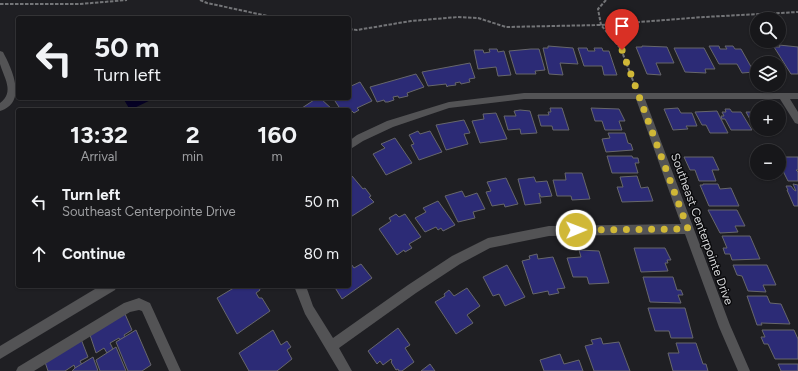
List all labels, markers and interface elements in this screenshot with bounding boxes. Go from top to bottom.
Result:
pin [605,9,639,50]
map controls [750,12,786,180]
button: search [750,12,786,48]
icon: arrive [611,15,633,37]
text: 50 m [94,30,160,64]
icon: left [28,32,80,84]
button: layers [750,56,786,92]
text: Turn left [94,64,161,86]
button: + [750,100,786,136]
text: 13:32 [70,120,128,149]
text: 2 [186,120,200,149]
text: 160 [257,120,297,149]
button: − [750,144,786,180]
text: Arrival [81,149,117,164]
text: min [182,149,203,164]
text: m [272,149,283,164]
street label: Southeast Centerpointe Drive [668,151,736,307]
text: Turn left [62,186,120,204]
icon: left [28,191,50,213]
text: 50 m [304,193,339,211]
text: Southeast Centerpointe Drive [62,204,236,219]
position arrow [555,209,597,251]
icon: ahead [28,243,50,265]
text: Continue [62,245,125,263]
text: 80 m [304,245,339,263]

